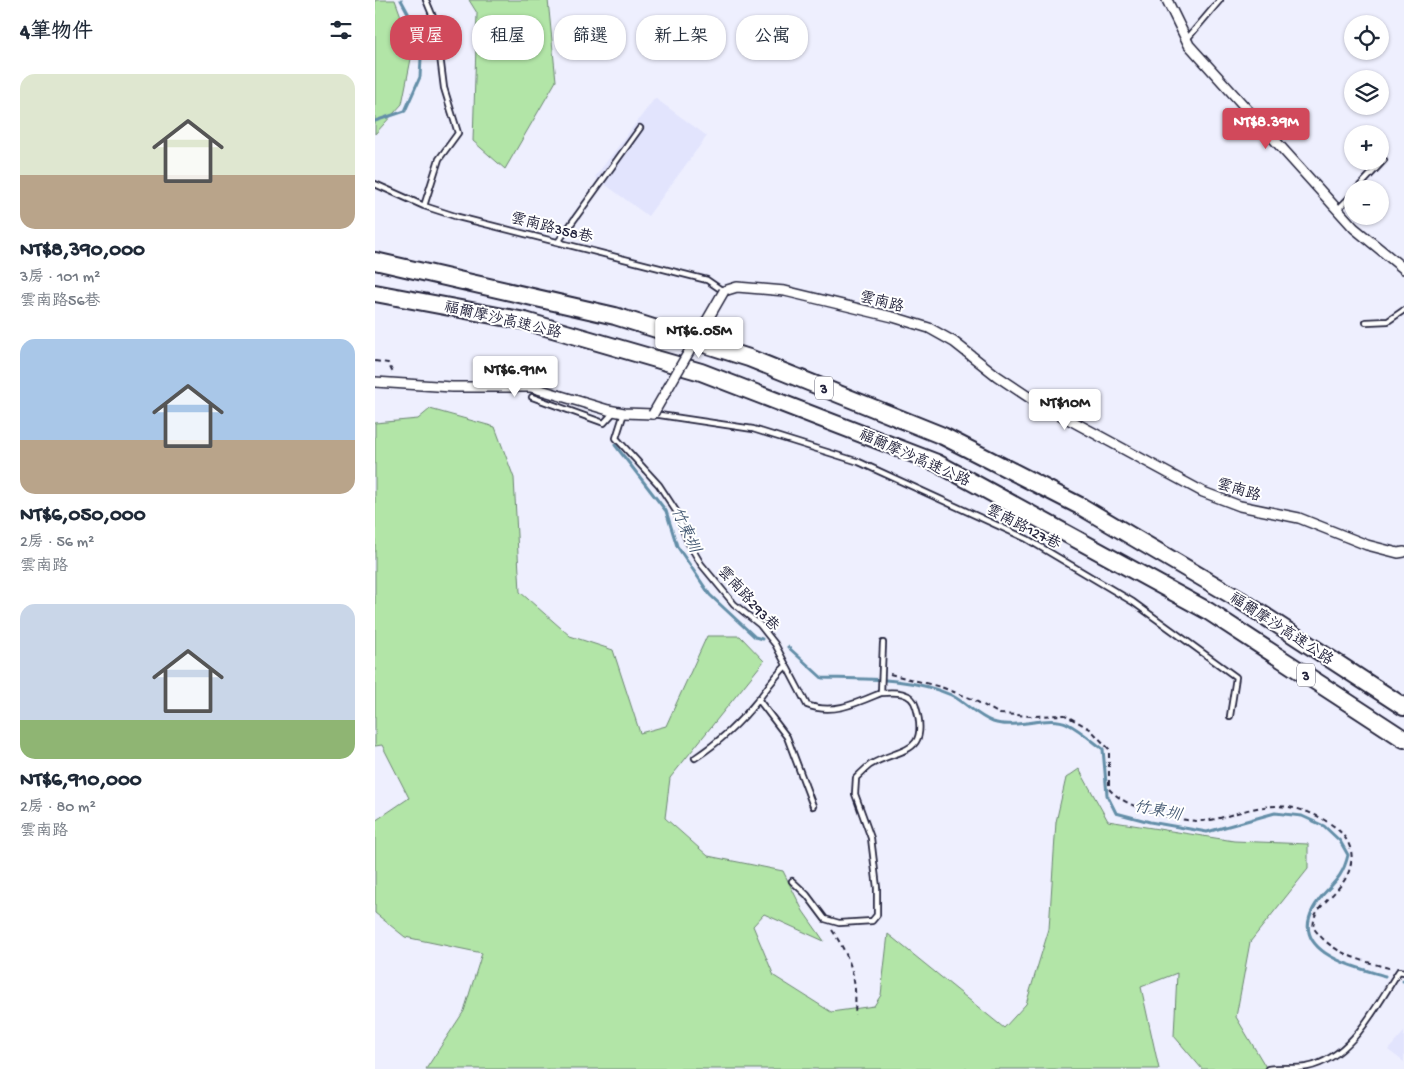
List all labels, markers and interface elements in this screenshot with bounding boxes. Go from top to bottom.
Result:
chip: 買屋 [390,15,462,60]
chip: 租屋 [472,15,544,60]
chip: 篩選 [554,15,626,60]
chip: 新上架 [636,15,726,60]
chip: 公寓 [736,15,808,60]
map controls [1344,15,1389,225]
button: locate [1344,15,1389,60]
icon: filters [327,16,355,44]
text: 4筆物件 [20,21,93,46]
button: layers [1344,70,1389,115]
icon: home [143,106,233,196]
pin: NT$8.39M [1214,108,1318,150]
text: NT$8.39M [1234,114,1299,133]
button: + [1344,125,1389,170]
button: − [1344,180,1389,225]
street label: 雲南路358巷 [509,209,595,248]
text: NT$8,390,000 [20,239,145,264]
text: 3房 · 101 m² [20,269,100,288]
street label: 雲南路 [857,288,906,317]
text: 雲南路56巷 [20,293,101,312]
street label: 福爾摩沙高速公路 [442,298,563,343]
pin: NT$6.05M [647,316,751,359]
text: NT$6.05M [666,323,732,342]
pin: NT$6.91M [463,356,567,398]
text: NT$6.91M [484,362,546,381]
icon: home [143,371,233,461]
road number: 3 [815,376,833,399]
pin: NT$10M [1024,388,1106,431]
text: NT$10M [1040,395,1090,414]
street label: 福爾摩沙高速公路 [856,425,973,491]
street label: 雲南路 [1214,475,1263,506]
street label: 雲南路127巷 [983,500,1064,554]
text: NT$6,050,000 [20,504,146,529]
water label: 竹東圳 [665,504,705,558]
text: 2房 · 56 m² [20,534,94,553]
text: 雲南路 [20,558,68,577]
street label: 雲南路293巷 [713,562,783,636]
street label: 福爾摩沙高速公路 [1226,589,1337,670]
icon: home [143,636,233,726]
road number: 3 [1297,664,1315,686]
text: NT$6,910,000 [20,769,142,794]
water label: 竹東圳 [1132,797,1185,827]
text: 2房 · 80 m² [20,799,96,818]
text: 雲南路 [20,823,68,842]

